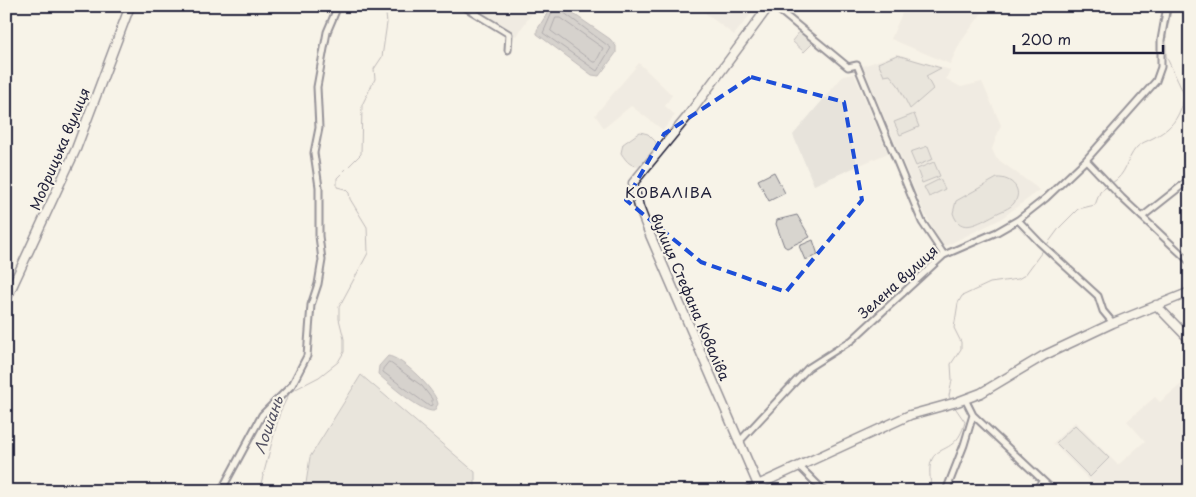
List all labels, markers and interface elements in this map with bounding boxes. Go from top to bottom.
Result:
scale bar [1014,22,1162,54]
text: 200 m [1021,27,1071,50]
street label: Модрицька вулиця [24,84,95,213]
district label: КОВАЛІВА [625,180,713,203]
street label: вулиця Стефана Коваліва [646,210,735,384]
street label: Зелена вулиця [853,240,942,323]
water label: Лошань [247,391,289,456]

